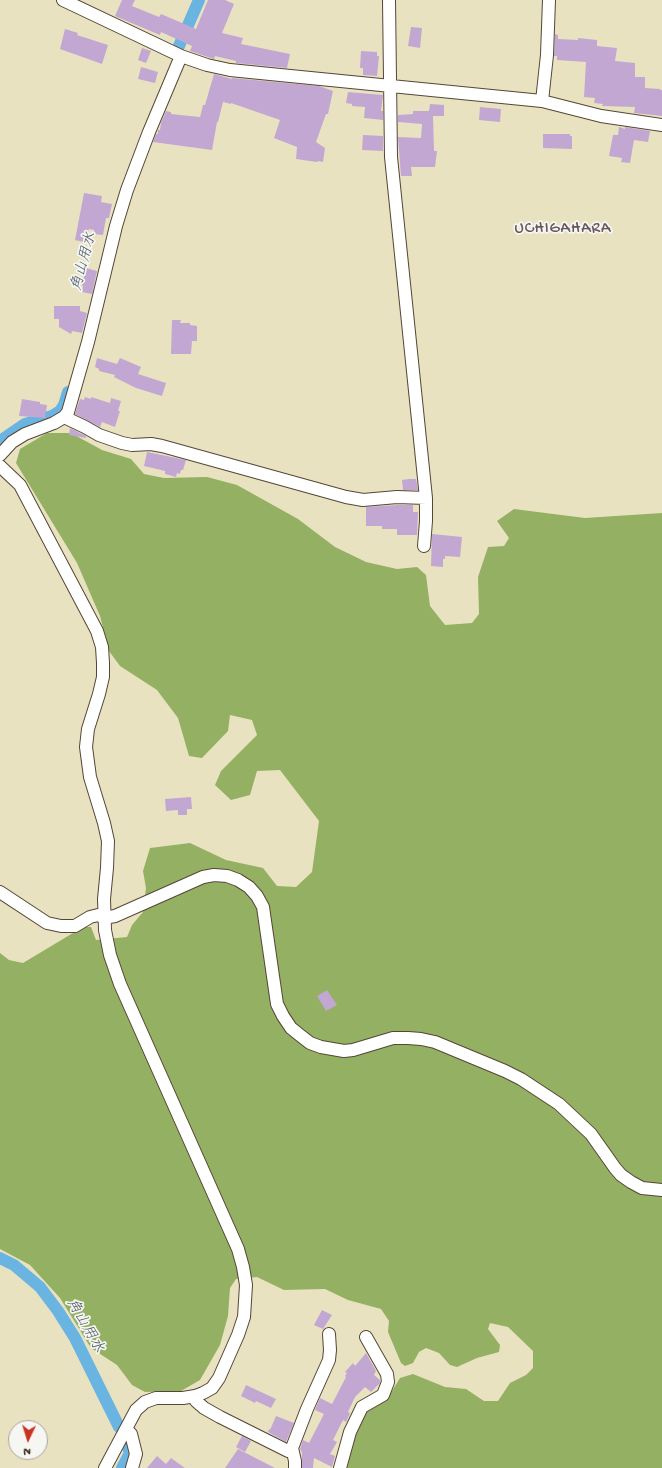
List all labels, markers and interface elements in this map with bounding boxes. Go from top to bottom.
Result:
district label: UCHIGAHARA [515,220,611,240]
water label: 角山用水 [69,231,101,293]
water label: 角山用水 [61,1296,107,1356]
north arrow [8,1420,48,1460]
text: N [23,1445,31,1457]

